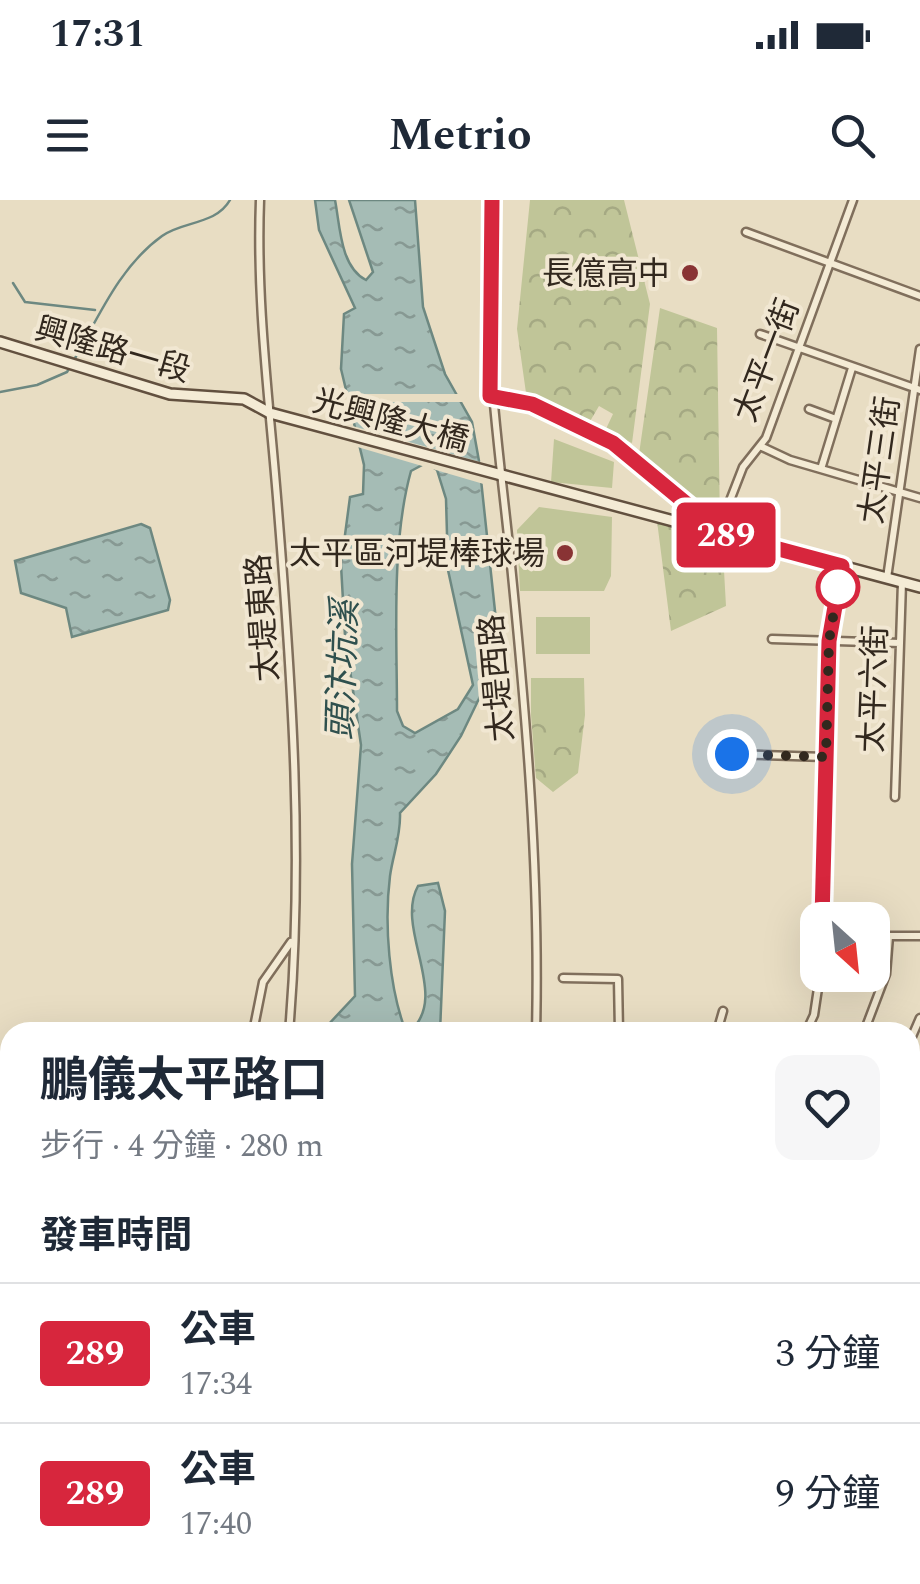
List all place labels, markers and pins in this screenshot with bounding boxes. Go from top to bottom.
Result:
place label: 長億高中 [542,250,670,299]
marker: 長億高中 [679,262,701,284]
place label: 太平區河堤棒球場 [289,530,545,579]
marker: 太平區河堤棒球場 [554,542,576,564]
unlabelled marker [817,566,859,608]

